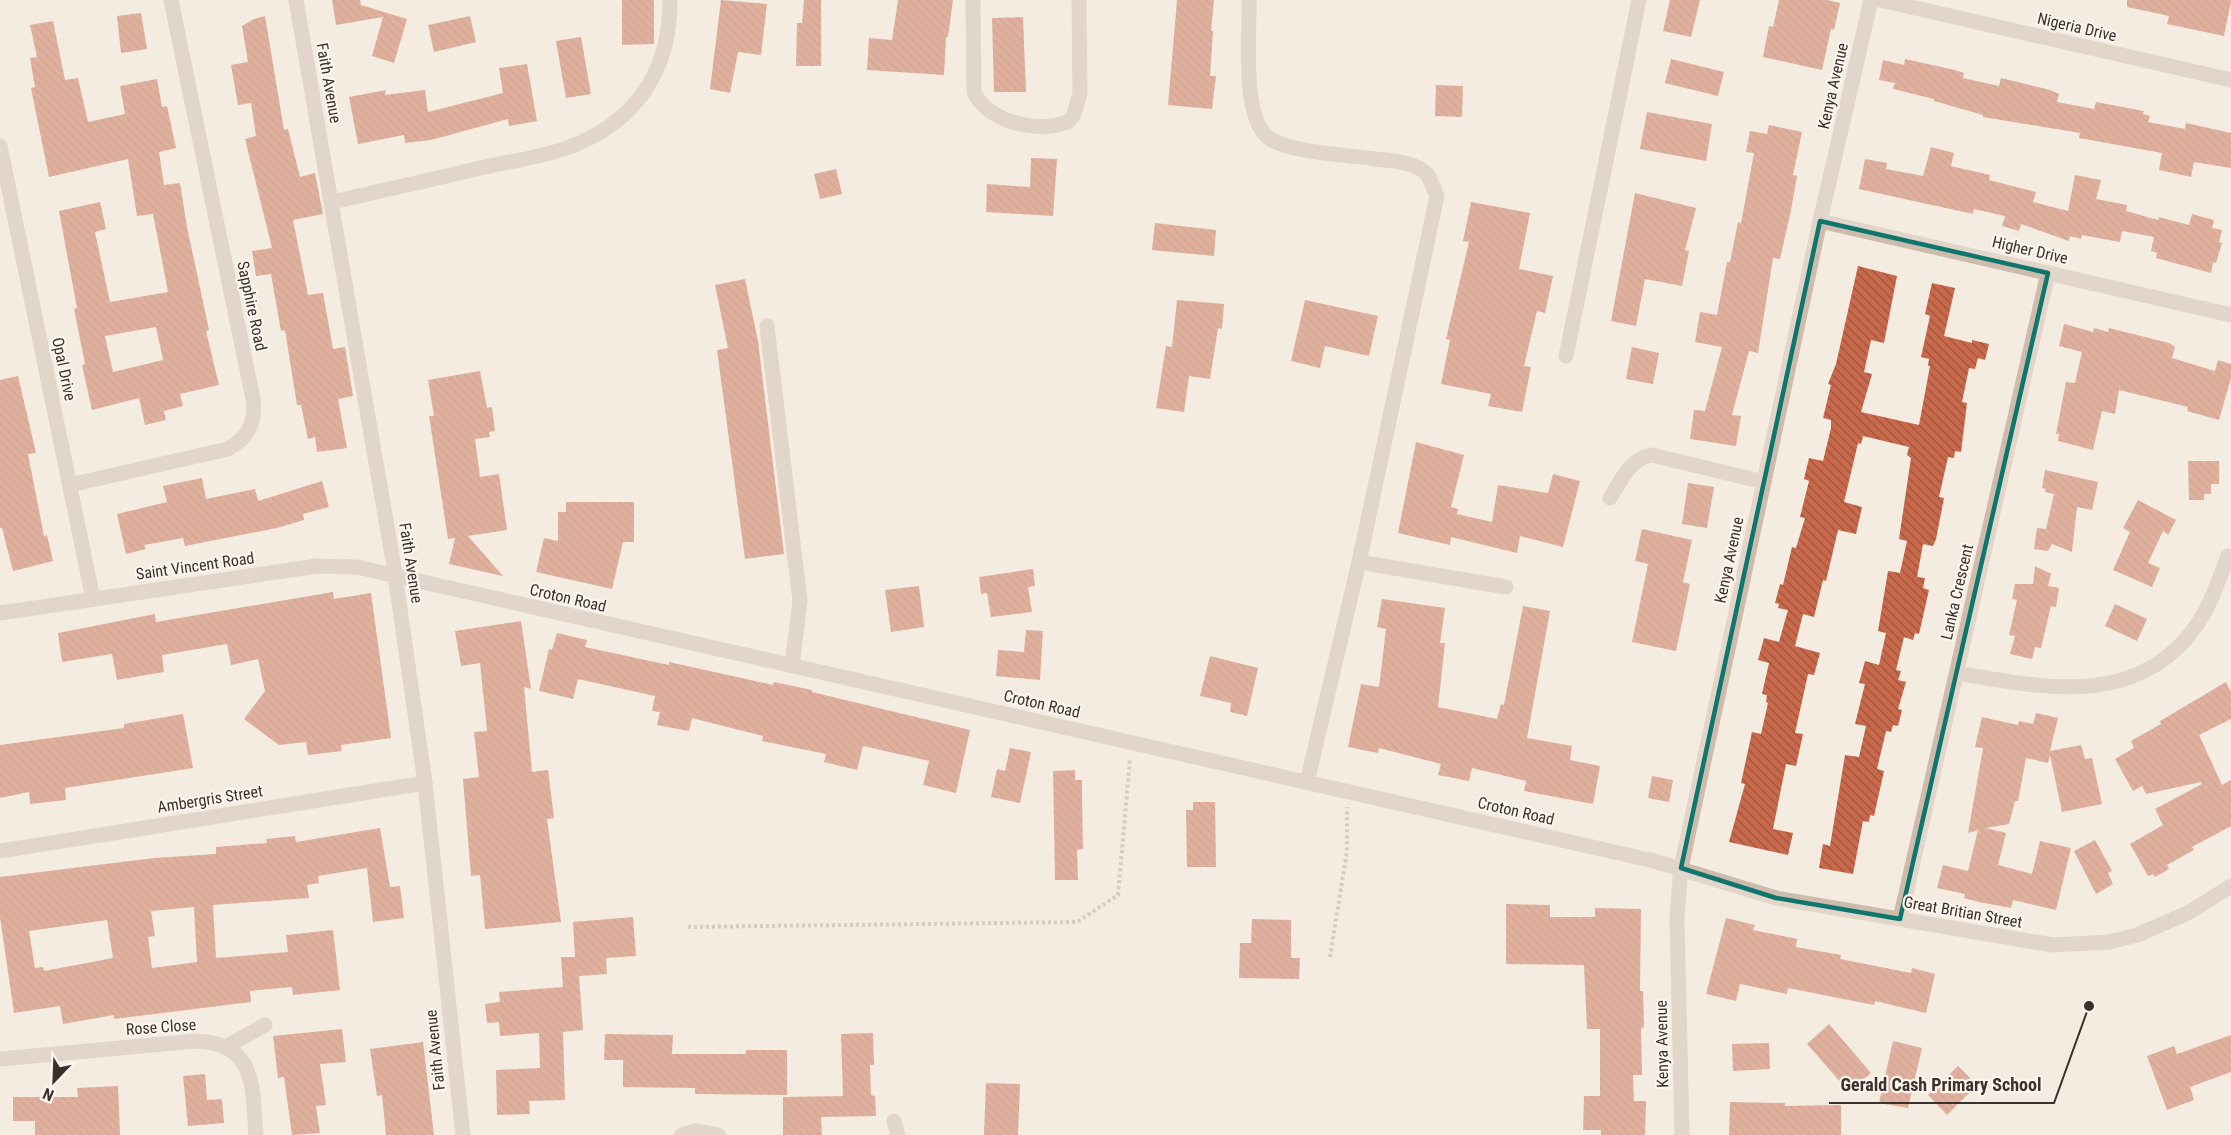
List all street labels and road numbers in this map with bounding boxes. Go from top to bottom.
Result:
street label: Nigeria Drive [2036,9,2118,45]
street label: Faith Avenue [313,41,345,125]
street label: Kenya Avenue [1814,41,1852,131]
street label: Higher Drive [1990,232,2070,268]
street label: Sapphire Road [233,259,271,353]
street label: Opal Drive [48,336,80,402]
street label: Kenya Avenue [1711,515,1747,605]
street label: Faith Avenue [395,522,427,604]
street label: Lanka Crescent [1937,542,1977,642]
street label: Saint Vincent Road [135,548,255,584]
street label: Croton Road [528,580,608,616]
street label: Croton Road [1002,686,1082,722]
street label: Ambergris Street [156,781,264,817]
street label: Croton Road [1476,793,1556,829]
street label: Great Britian Street [1902,892,2024,932]
street label: Kenya Avenue [1652,1000,1672,1088]
street label: Faith Avenue [421,1009,449,1091]
street label: Rose Close [125,1015,197,1039]

